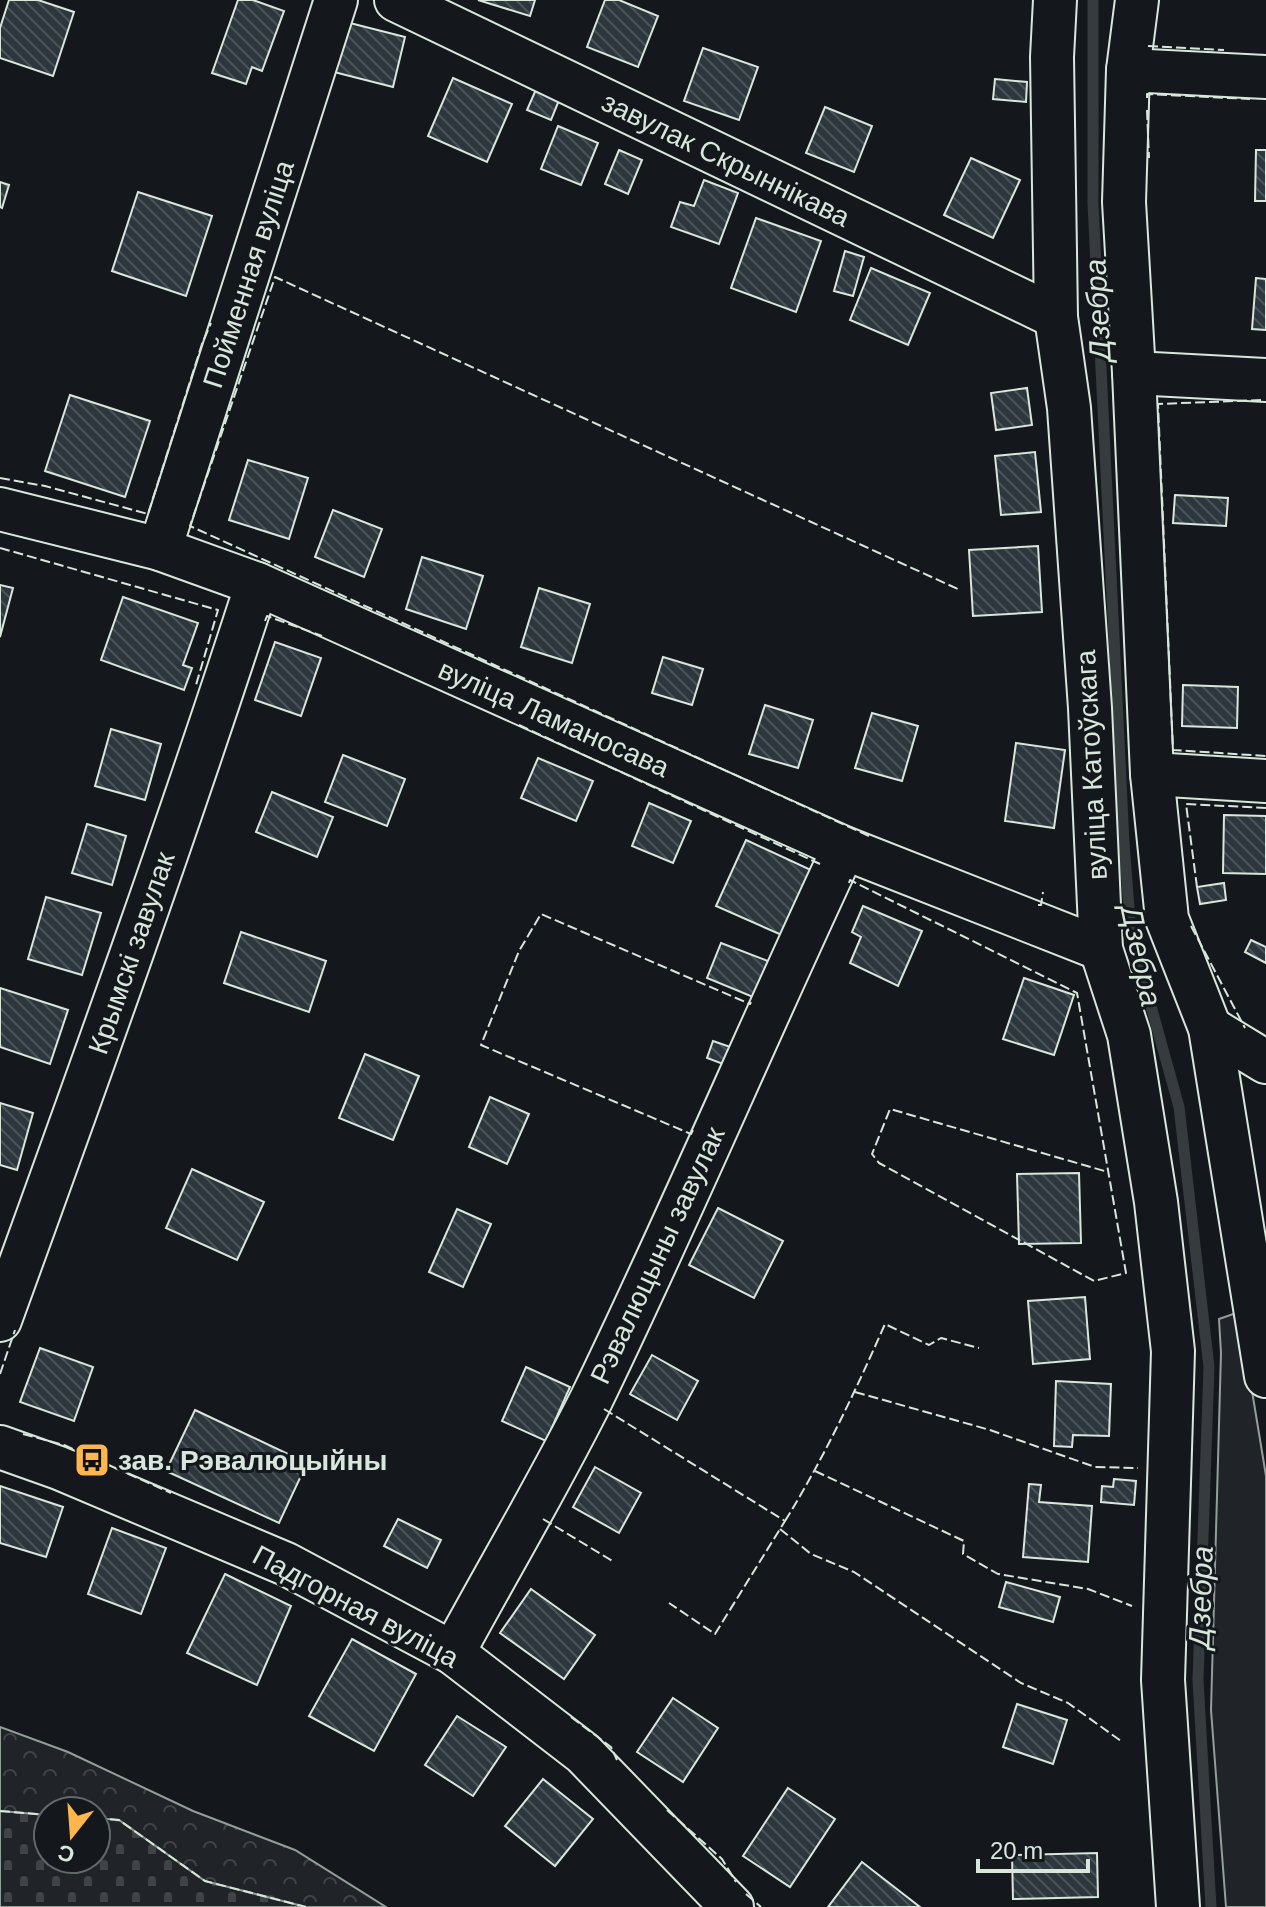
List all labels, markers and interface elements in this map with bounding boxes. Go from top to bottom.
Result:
street label: завулак Скрыннікава [597,86,855,233]
street label: Пойменная вуліца [197,156,300,392]
water label: Дзебра [1078,258,1117,365]
street label: вуліца Катоўскага [1070,649,1113,881]
street label: вуліца Ламаносава [434,654,674,783]
street label: Крымскі завулак [82,847,181,1058]
water label: Дзебра [1114,899,1168,1009]
street label: Рэвалюцыны завулак [584,1121,731,1388]
bus stop icon: зав. Рэвалюцыйны [73,1441,111,1479]
place label: зав. Рэвалюцыйны [118,1445,387,1476]
street label: Падгорная вуліца [248,1539,464,1674]
water label: Дзебра [1182,1545,1219,1652]
north arrow [32,1795,112,1875]
scale bar [978,1823,1088,1873]
text: 20 m [990,1837,1043,1864]
text: С [55,1839,78,1868]

